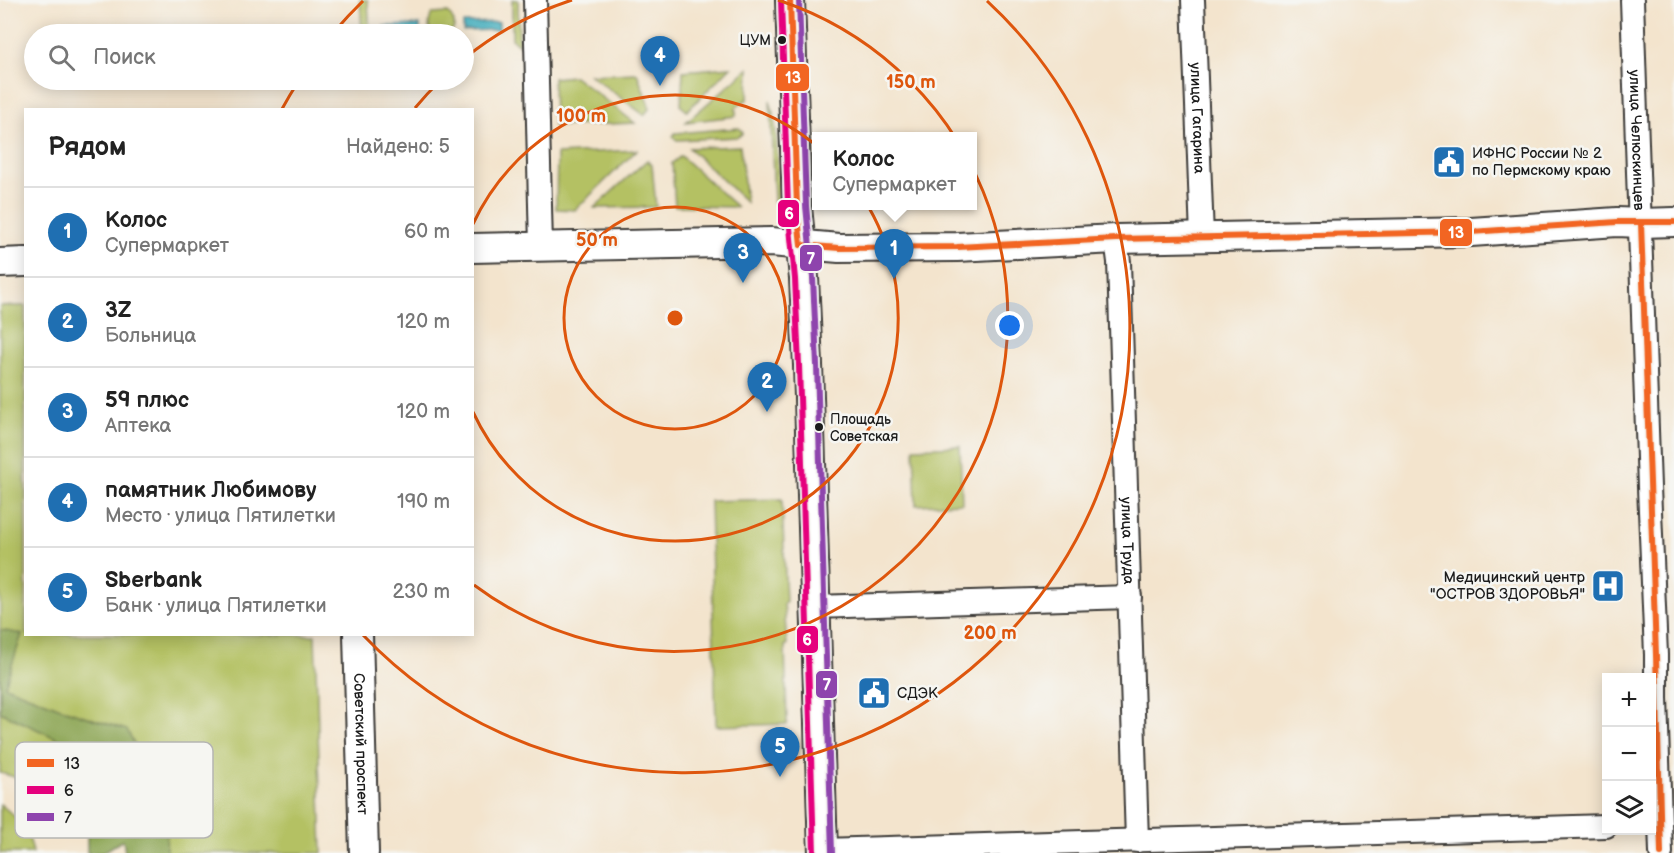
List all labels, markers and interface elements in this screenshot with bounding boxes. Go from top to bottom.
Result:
search box [24,24,474,90]
place label: ЦУМ [739,32,771,49]
marker: ЦУМ [776,34,788,46]
pin: 4 [640,36,680,86]
icon: search [45,41,78,74]
text: Поиск [93,44,156,71]
street label: улица Гагарина [1186,62,1209,174]
line badge: 13 [775,63,810,92]
text: 13 [785,69,801,88]
street label: улица Челюскинцев [1625,69,1649,211]
text: 150 m [886,72,936,93]
text: 100 m [556,106,606,127]
text: Рядом [48,132,126,163]
popup [812,132,977,210]
text: Найдено: 5 [346,135,450,159]
public building icon: ИФНС России № 2 по Пермскому краю [1431,144,1467,180]
place label: ИФНС России № 2 по Пермскому краю [1472,144,1611,180]
text: Колос [832,146,895,173]
text: Супермаркет [832,173,957,197]
line badge: 6 [777,199,800,228]
text: 6 [784,205,794,224]
text: Колос [105,207,167,234]
line badge: 13 [1439,218,1473,247]
text: 1 [63,220,72,244]
text: 60 m [404,220,450,244]
text: 13 [1448,224,1464,243]
text: 50 m [576,230,618,251]
pin: 1 [874,230,914,279]
text: Супермаркет [105,234,229,258]
pin: 3 [724,234,762,283]
line badge: 7 [799,244,823,272]
text: 7 [807,250,816,269]
text: 3Z [105,297,131,324]
centre of rings [665,308,685,328]
text: 2 [62,310,73,334]
text: 120 m [397,310,450,334]
your location [995,311,1024,340]
text: Больница [105,324,196,348]
pin: 2 [748,362,786,412]
text: 59 плюс [105,387,189,414]
text: 3 [62,400,73,424]
text: 120 m [397,400,450,424]
place label: Площадь Советская [830,411,898,445]
text: Аптека [105,414,171,438]
marker: Площадь Советская [813,421,825,433]
text: памятник Любимову [105,477,317,504]
text: 4 [62,490,73,514]
text: 190 m [397,490,450,514]
street label: улица Труда [1117,497,1139,585]
text: Место · улица Пятилетки [105,504,336,528]
text: Sberbank [105,567,202,594]
place label: Медицинский центр "ОСТРОВ ЗДОРОВЬЯ" [1430,568,1586,604]
hospital icon: Медицинский центр "ОСТРОВ ЗДОРОВЬЯ" [1590,568,1626,604]
text: 5 [62,580,73,604]
text: 230 m [393,580,450,604]
text: Банк · улица Пятилетки [105,594,327,618]
text: 200 m [963,623,1017,644]
line badge: 6 [796,625,819,654]
text: 6 [802,631,812,650]
line badge: 7 [815,670,838,699]
street label: Советский проспект [350,673,372,815]
map controls [1602,673,1656,835]
button: + [1602,673,1656,727]
public building icon: СДЭК [856,675,892,711]
text: 7 [823,676,832,695]
place label: СДЭК [897,684,938,703]
button: − [1602,727,1656,781]
pin: 5 [760,728,800,777]
legend [15,742,213,838]
text: 13 [64,755,80,774]
button: layers [1602,781,1656,835]
text: 6 [64,782,74,801]
text: 7 [64,809,72,828]

